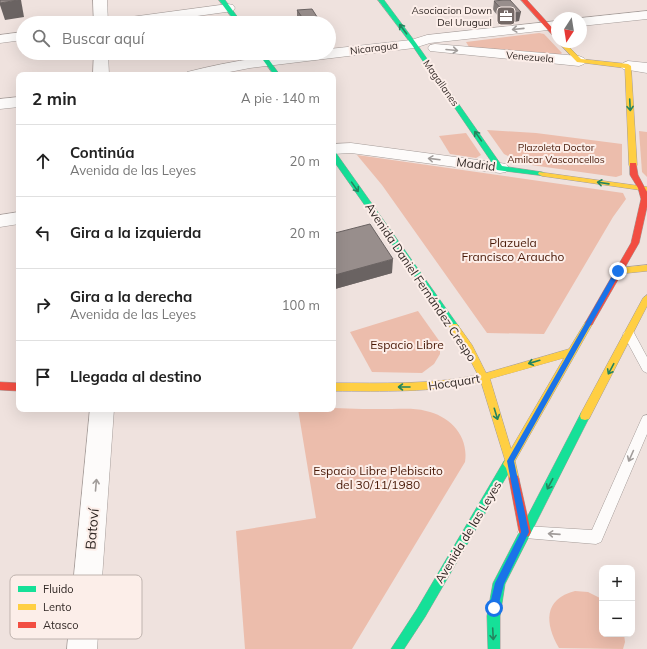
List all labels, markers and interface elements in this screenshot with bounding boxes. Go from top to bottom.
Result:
place label: Asociacion Down Del Urugual [412,4,492,29]
office icon: Asociacion Down Del Urugual [495,5,517,27]
north arrow [551,12,587,48]
search box [16,16,336,60]
one-way arrow [399,24,407,35]
one-way arrow [512,25,525,33]
icon: search [30,27,52,49]
text: Buscar aquí [62,29,144,48]
street label: Nicaragua [349,39,399,57]
one-way arrow [445,46,458,53]
street label: Venezuela [506,48,554,66]
street label: Magallanes [420,57,462,109]
text: 2 min [32,88,77,109]
text: A pie · 140 m [241,90,320,106]
one-way arrow [627,98,634,111]
one-way arrow [474,130,482,141]
park label: Plazoleta Doctor Amilcar Vasconcellos [507,141,605,166]
text: Continúa [70,143,135,162]
icon: ahead [32,150,54,172]
text: 20 m [290,153,320,169]
street label: Madrid [456,154,496,174]
one-way arrow [428,155,441,163]
text: Avenida de las Leyes [70,162,196,178]
one-way arrow [597,179,610,187]
one-way arrow [351,181,359,192]
street label: Avenida Daniel Fernández Crespo [362,200,480,364]
icon: left [32,222,54,244]
text: Gira a la izquierda [70,223,201,242]
text: 20 m [290,225,320,241]
park label: Plazuela Francisco Araucho [462,235,565,264]
route end [609,262,627,280]
text: Gira a la derecha [70,287,192,306]
icon: right [32,294,54,316]
text: 100 m [282,297,320,313]
text: Avenida de las Leyes [70,306,196,322]
park label: Espacio Libre [370,337,444,352]
one-way arrow [527,359,540,366]
one-way arrow [606,362,614,374]
icon: arrive [32,366,54,388]
text: Llegada al destino [70,367,202,386]
street label: Hocquart [427,371,481,393]
one-way arrow [398,383,411,391]
one-way arrow [492,408,500,420]
one-way arrow [627,450,635,462]
park label: Espacio Libre Plebiscito del 30/11/1980 [313,463,443,492]
street label: Avenida de las Leyes [432,478,504,586]
one-way arrow [546,478,554,490]
one-way arrow [92,479,99,492]
street label: Batoví [81,507,103,550]
one-way arrow [548,531,561,538]
map controls [599,565,635,637]
button: + [599,565,635,601]
legend [10,575,142,639]
text: Fluido [43,582,74,596]
route start [485,599,503,617]
text: Lento [43,600,71,614]
button: − [599,601,635,637]
text: Atasco [43,618,78,632]
one-way arrow [489,627,496,640]

